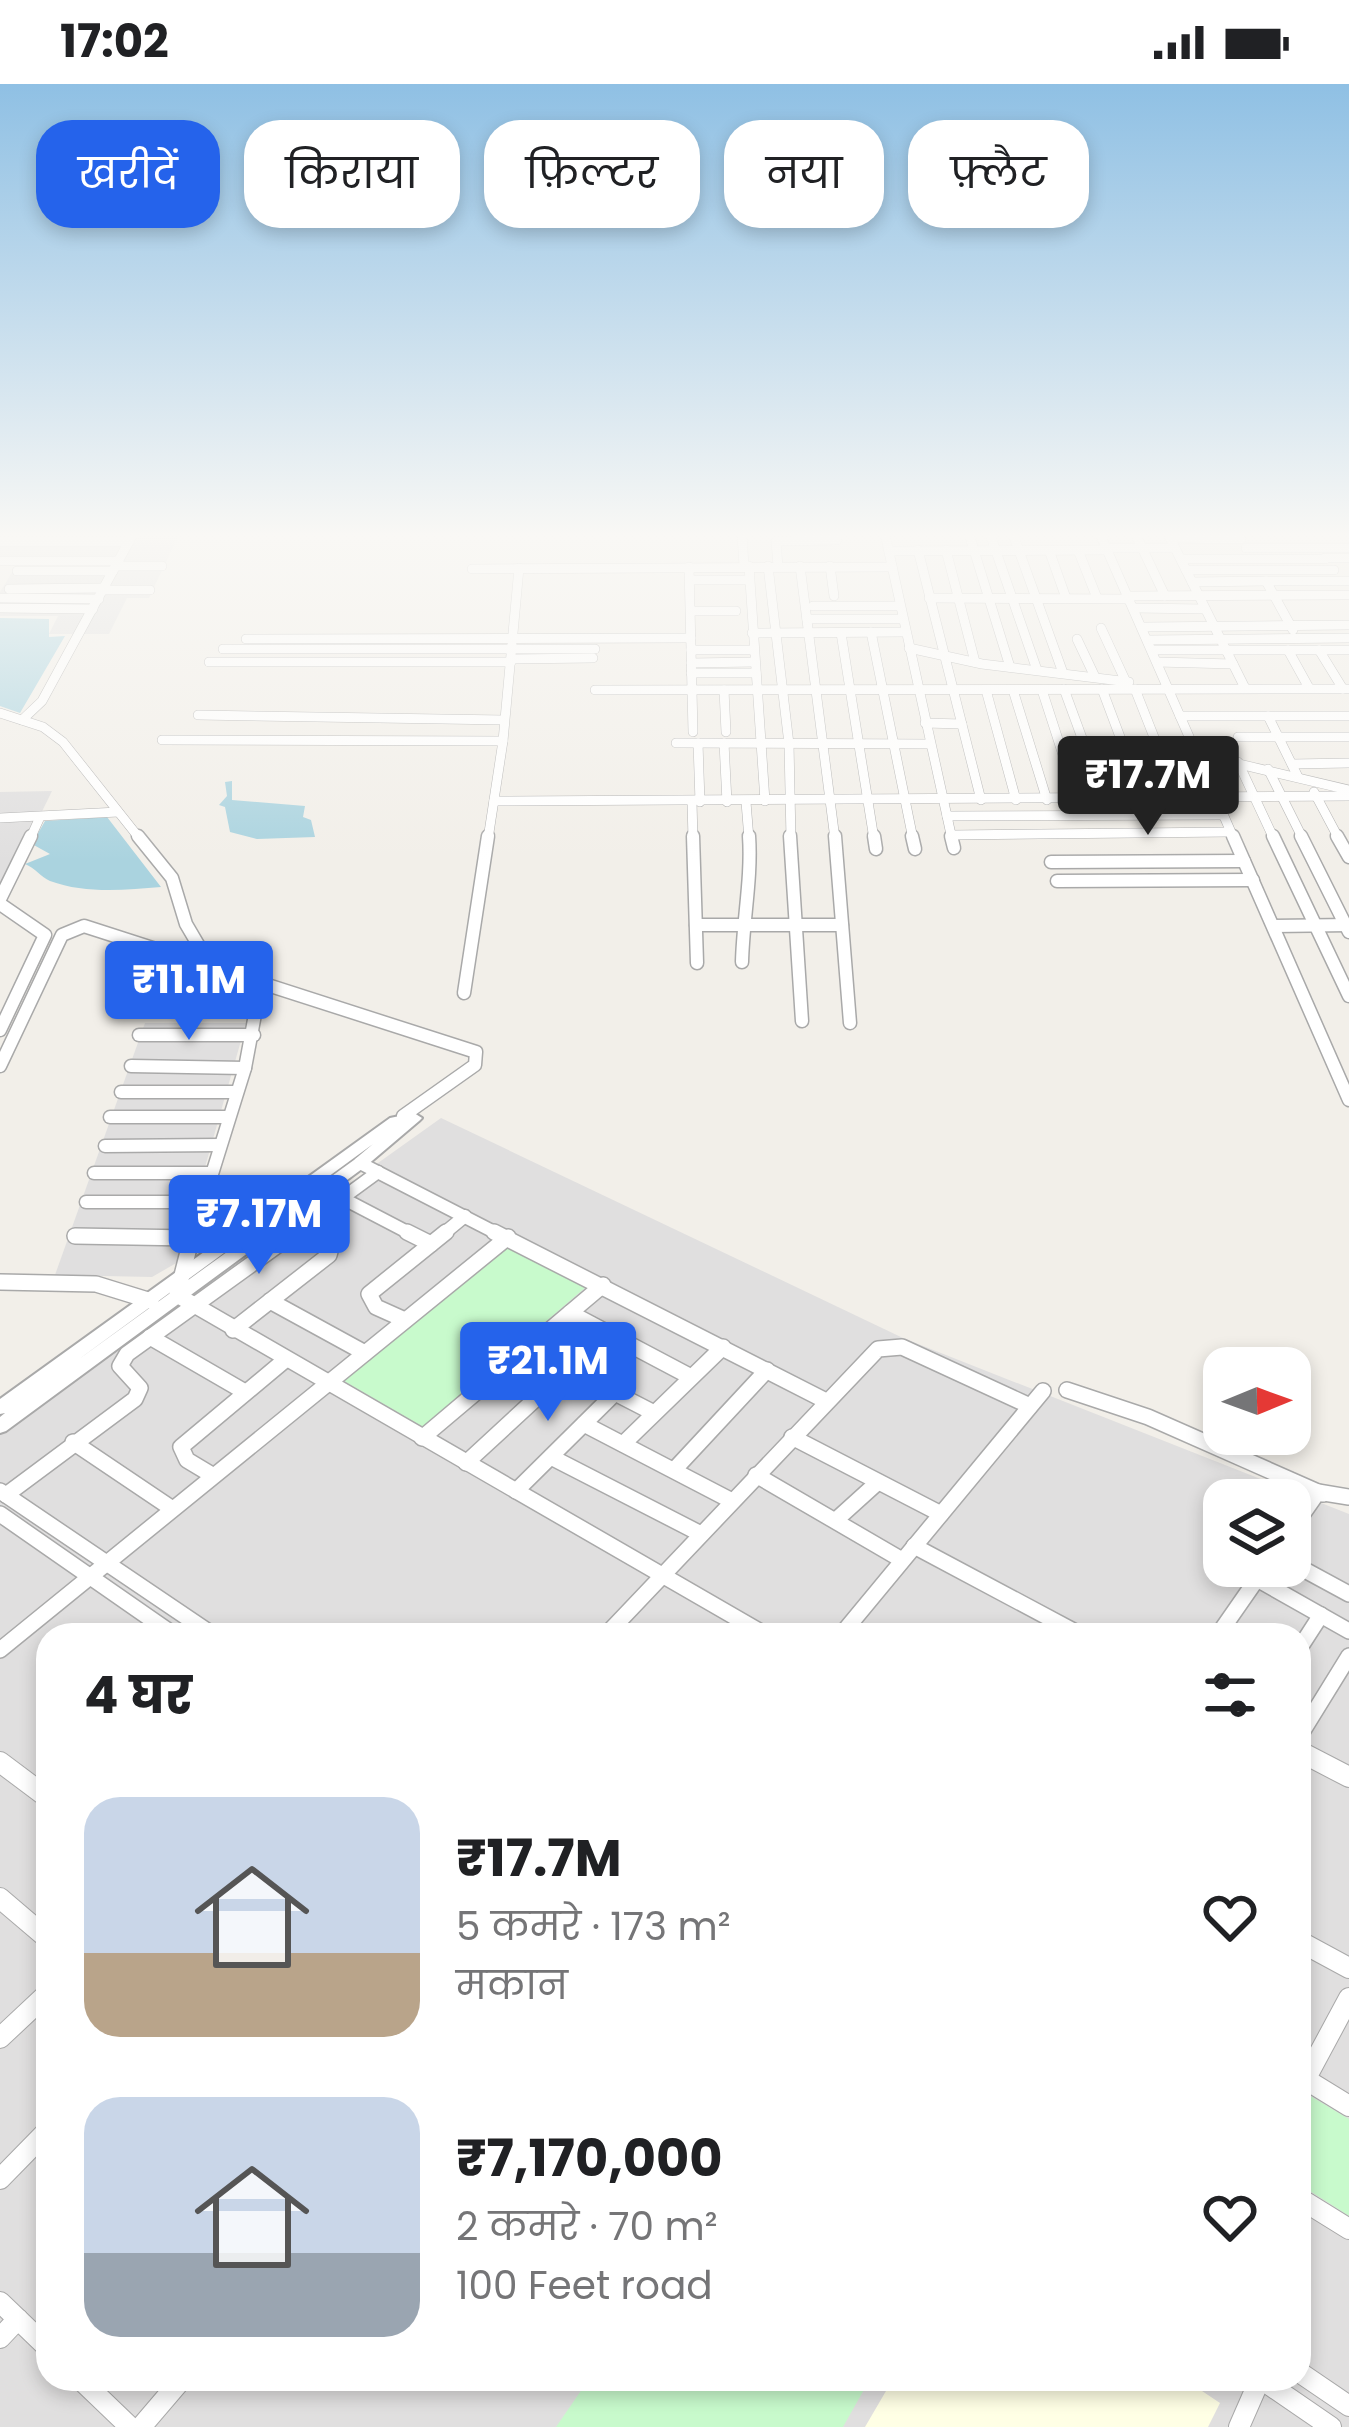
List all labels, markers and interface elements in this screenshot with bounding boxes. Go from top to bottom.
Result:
text: 17:02 [60,10,169,73]
chip: खरीदें [36,120,220,228]
chip: किराया [244,120,460,228]
chip: फ़िल्टर [484,120,700,228]
chip: नया [724,120,884,228]
chip: फ़्लैट [908,120,1089,228]
pin: ₹17.7M [1050,736,1246,838]
text: ₹17.7M [1085,747,1211,802]
pin: ₹11.1M [91,941,287,1043]
text: ₹11.1M [132,952,246,1007]
pin: ₹7.17M [161,1175,357,1277]
text: ₹7.17M [196,1186,322,1241]
pin: ₹21.1M [450,1322,646,1424]
text: ₹21.1M [487,1333,609,1388]
north arrow [1203,1347,1311,1455]
map controls [1203,1347,1311,1587]
button: layers [1203,1479,1311,1587]
text: 4 घर [84,1659,192,1731]
icon: filters [1197,1662,1263,1728]
text: ₹17.7M [456,1822,621,1894]
icon: home [180,1845,324,1989]
icon: heart [1197,1884,1263,1950]
text: 5 कमरे · 173 m² [456,1899,731,1954]
text: मकान [456,1958,568,2013]
text: ₹7,170,000 [456,2122,723,2194]
icon: home [180,2145,324,2289]
icon: heart [1197,2184,1263,2250]
text: 2 कमरे · 70 m² [456,2199,718,2254]
text: 100 Feet road [456,2258,713,2313]

